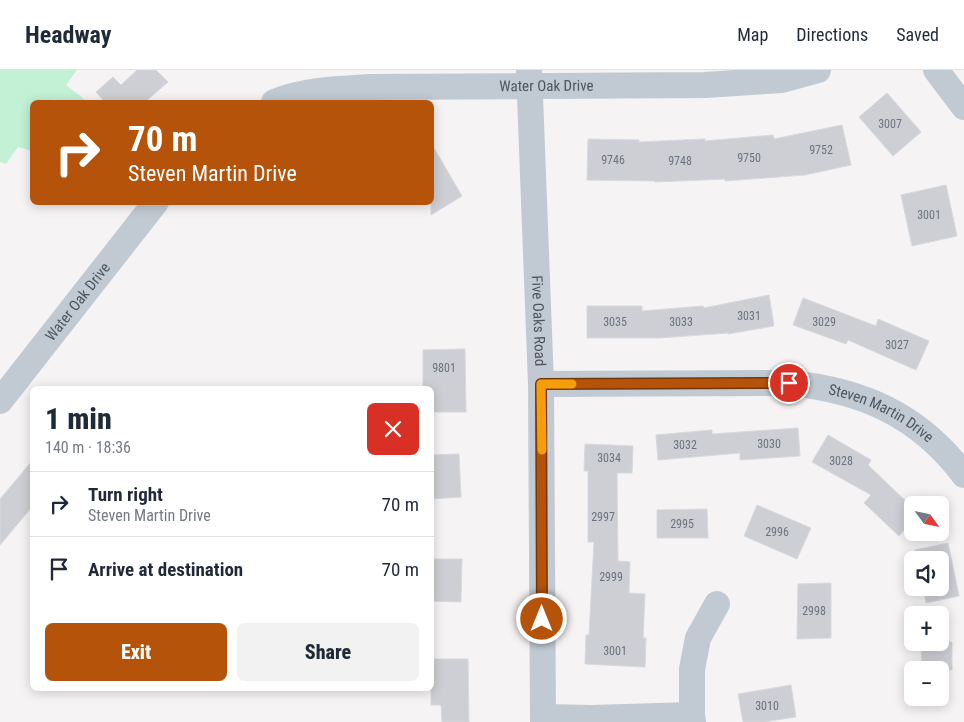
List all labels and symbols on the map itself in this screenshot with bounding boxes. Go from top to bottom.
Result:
street label: Water Oak Drive [499,77,594,95]
house number: 3007 [878,117,902,131]
house number: 9752 [809,143,833,157]
house number: 9750 [737,151,761,165]
house number: 9746 [601,153,625,167]
house number: 9748 [668,154,692,168]
house number: 3001 [917,208,941,222]
street label: Water Oak Drive [42,259,114,344]
street label: Five Oaks Road [528,275,549,367]
house number: 3031 [737,309,761,323]
house number: 3035 [603,315,627,329]
house number: 3033 [669,315,693,329]
house number: 3029 [812,315,836,329]
house number: 3027 [885,338,909,352]
house number: 9801 [432,361,456,375]
pin [768,362,810,404]
street label: Steven Martin Drive [827,380,937,446]
house number: 3030 [757,437,781,451]
house number: 3032 [673,438,697,452]
house number: 3034 [597,451,621,465]
house number: 3028 [829,454,853,468]
north arrow [904,496,949,541]
house number: 2997 [591,510,615,524]
house number: 2995 [670,517,694,531]
house number: 2996 [765,525,789,539]
house number: 2999 [599,570,623,584]
position arrow [515,592,567,644]
house number: 2998 [802,604,826,618]
house number: 3001 [603,644,627,658]
house number: 3010 [755,699,779,713]

